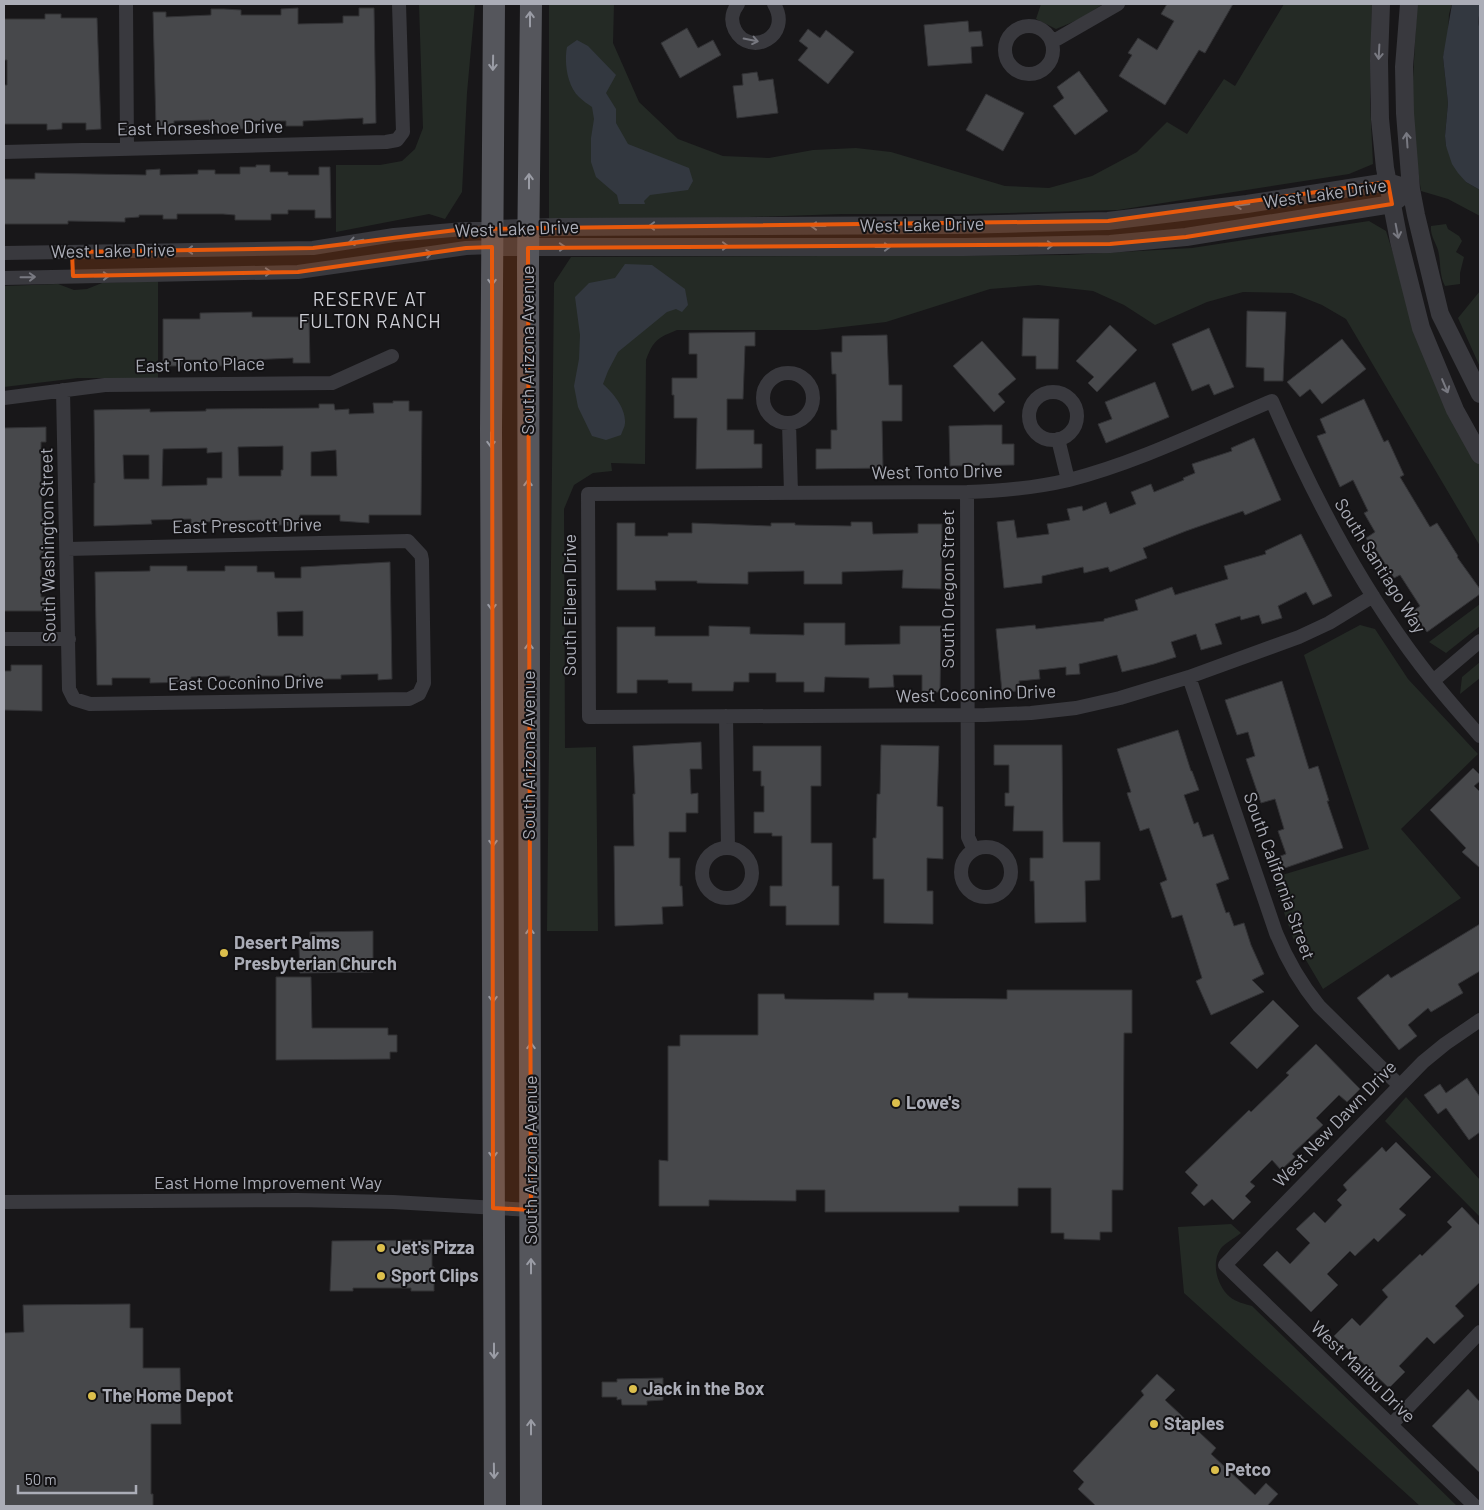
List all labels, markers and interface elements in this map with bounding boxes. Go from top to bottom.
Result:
one-way arrow [525,11,535,28]
one-way arrow [743,36,759,46]
one-way arrow [1375,44,1384,60]
one-way arrow [488,54,498,71]
street label: East Horseshoe Drive [117,115,283,139]
one-way arrow [1402,132,1412,148]
street label: West Lake Drive [1262,173,1388,213]
one-way arrow [524,174,534,190]
one-way arrow [1235,200,1251,210]
street label: West Lake Drive [860,212,984,236]
street label: West Lake Drive [454,215,580,241]
one-way arrow [648,221,664,231]
one-way arrow [810,221,826,231]
one-way arrow [1393,223,1402,239]
one-way arrow [349,236,365,246]
street label: West Lake Drive [51,238,175,262]
one-way arrow [1037,240,1053,250]
one-way arrow [712,241,728,251]
one-way arrow [550,242,566,251]
one-way arrow [874,242,891,252]
one-way arrow [187,245,203,255]
one-way arrow [417,248,433,258]
street label: South Arizona Avenue [516,265,538,435]
one-way arrow [256,268,272,277]
one-way arrow [487,269,497,285]
one-way arrow [93,271,109,281]
one-way arrow [20,273,36,282]
district label: RESERVE AT FULTON RANCH [298,287,442,332]
street label: East Tonto Place [135,352,265,376]
one-way arrow [1441,378,1451,393]
one-way arrow [486,432,496,448]
street label: South Washington Street [34,447,60,643]
street label: West Tonto Drive [871,459,1003,483]
one-way arrow [523,479,533,496]
street label: South Santiago Way [1330,494,1431,637]
street label: South Oregon Street [936,510,958,668]
street label: East Prescott Drive [172,513,322,537]
street label: South Eileen Drive [558,534,580,676]
one-way arrow [487,594,497,610]
one-way arrow [524,642,534,658]
street label: East Coconino Drive [168,670,324,694]
street label: South Arizona Avenue [517,670,539,840]
street label: West Coconino Drive [895,679,1056,707]
street label: South California Street [1239,789,1320,962]
one-way arrow [488,830,498,847]
one-way arrow [525,927,535,944]
place label: Desert Palms Presbyterian Church [234,931,397,974]
marker: Desert Palms Presbyterian Church [218,947,230,959]
one-way arrow [488,986,498,1002]
one-way arrow [526,1042,536,1058]
street label: West New Dawn Drive [1268,1055,1400,1191]
street label: South Arizona Avenue [519,1075,541,1245]
place label: Lowe's [906,1091,960,1113]
marker: Lowe's [890,1097,902,1109]
one-way arrow [489,1143,498,1159]
street label: East Home Improvement Way [154,1171,382,1193]
place label: Jet's Pizza [391,1236,475,1258]
marker: Jet's Pizza [375,1242,387,1254]
one-way arrow [526,1258,535,1274]
place label: Sport Clips [391,1264,479,1286]
marker: Sport Clips [375,1270,387,1282]
street label: West Malibu Drive [1307,1316,1421,1427]
one-way arrow [489,1343,499,1359]
place label: Jack in the Box [643,1377,765,1399]
marker: Jack in the Box [627,1383,639,1395]
place label: The Home Depot [102,1384,233,1406]
marker: The Home Depot [86,1390,98,1402]
place label: Staples [1164,1412,1224,1434]
marker: Staples [1148,1418,1160,1430]
one-way arrow [526,1419,536,1436]
place label: Petco [1225,1458,1271,1480]
scale bar [18,1462,135,1494]
one-way arrow [490,1463,499,1479]
marker: Petco [1209,1464,1221,1476]
text: 50 m [25,1470,57,1488]

